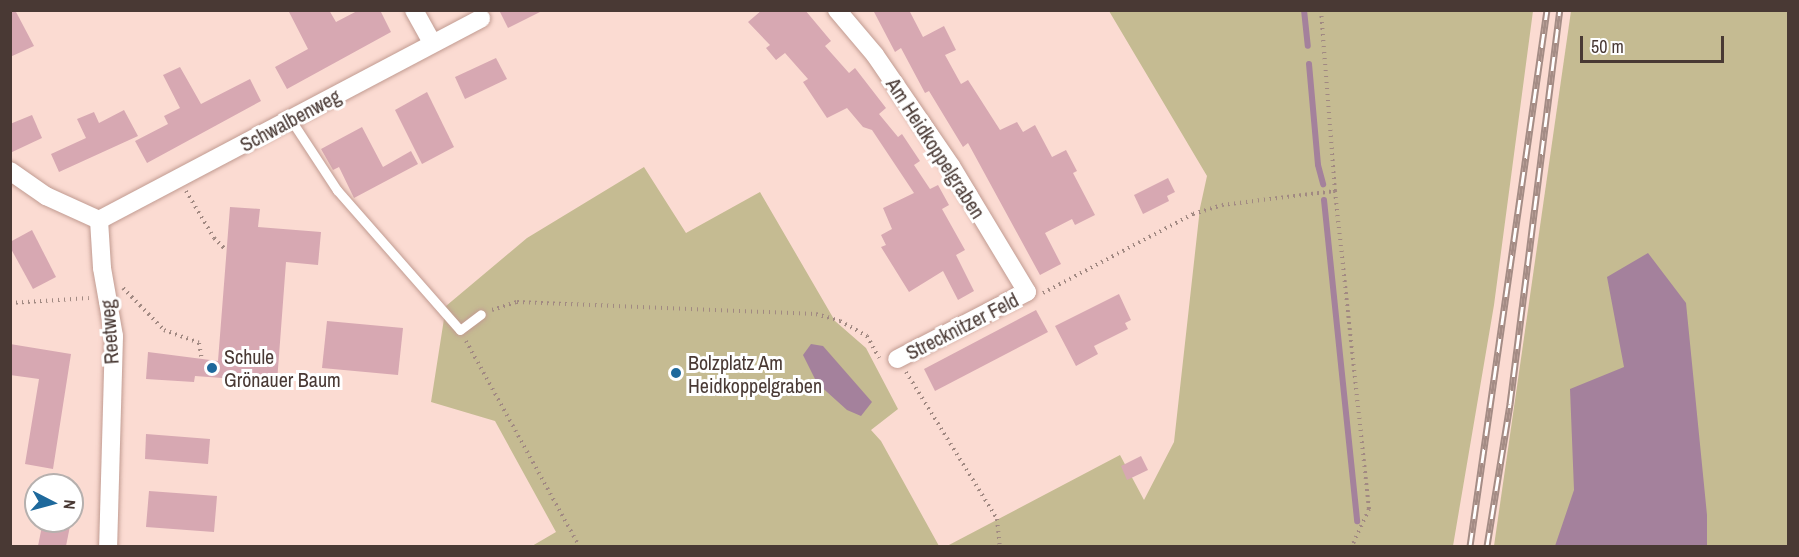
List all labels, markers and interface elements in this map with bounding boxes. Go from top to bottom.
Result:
scale bar [1583,24,1727,62]
text: 50 m [1591,34,1624,59]
street label: Am Heidkoppelgraben [881,73,991,223]
street label: Schwalbenweg [236,84,344,156]
street label: Strecknitzer Feld [902,287,1022,365]
street label: Reetweg [95,299,123,365]
place label: Schule Grönauer Baum [224,344,341,391]
place label: Bolzplatz Am Heidkoppelgraben [688,350,822,397]
marker: Schule Grönauer Baum [205,361,219,375]
marker: Bolzplatz Am Heidkoppelgraben [669,366,683,380]
north arrow [24,473,84,533]
text: N [58,499,81,511]

